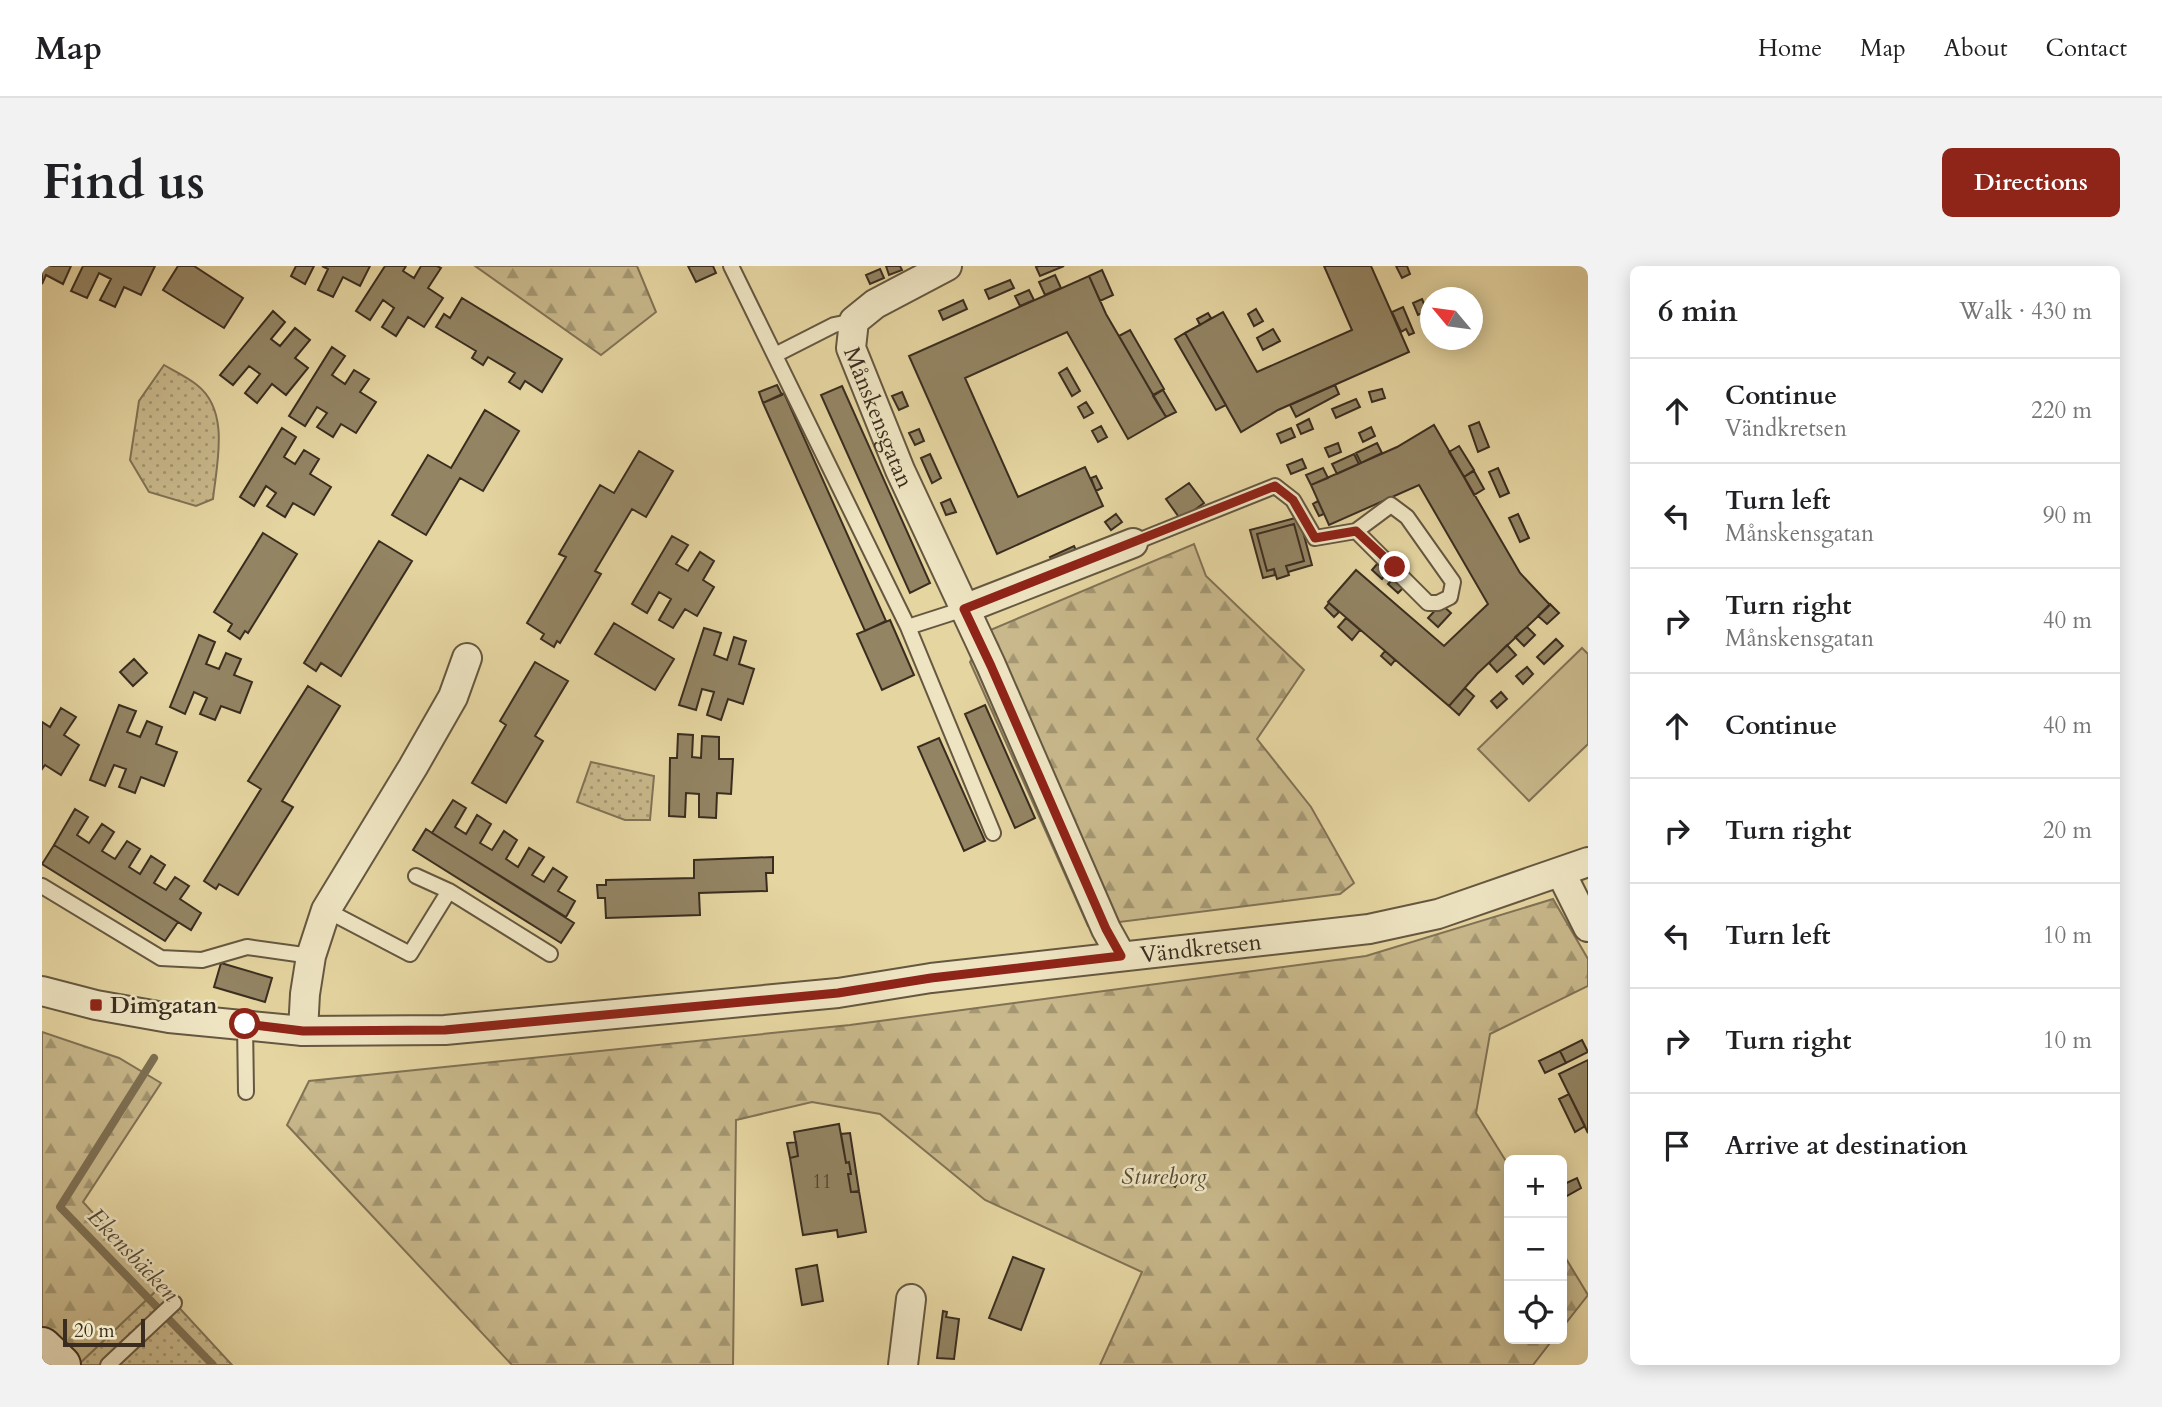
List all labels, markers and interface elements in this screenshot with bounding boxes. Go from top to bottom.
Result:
text: Map [35,26,102,71]
text: Home [1758,32,1822,65]
text: Map [1860,32,1906,65]
text: About [1944,32,2008,65]
text: Contact [2046,32,2127,65]
button: Directions [1942,148,2120,217]
text: Find us [42,149,205,216]
north arrow [1420,287,1483,350]
text: 6 min [1658,291,1738,332]
text: Walk · 430 m [1959,296,2092,327]
street label: Månskensgatan [837,342,921,492]
text: Continue [1725,378,1837,413]
icon: ahead [1658,392,1696,430]
text: 220 m [2031,395,2092,426]
text: Vändkretsen [1725,413,1847,444]
text: Turn left [1725,483,1830,518]
icon: left [1658,497,1696,535]
text: 90 m [2043,500,2092,531]
text: Månskensgatan [1725,518,1874,549]
route end [1379,551,1410,582]
text: Turn right [1725,588,1852,623]
icon: right [1658,602,1696,640]
text: 40 m [2043,605,2092,636]
text: Månskensgatan [1725,623,1874,654]
icon: ahead [1658,707,1696,745]
text: Continue [1725,708,1837,743]
text: 40 m [2043,710,2092,741]
icon: right [1658,812,1696,850]
text: Turn right [1725,813,1852,848]
text: 20 m [2043,815,2092,846]
icon: left [1658,917,1696,955]
text: Turn left [1725,918,1830,953]
text: 10 m [2043,920,2092,951]
street label: Vändkretsen [1138,926,1263,970]
place label: Dimgatan [110,990,218,1021]
marker: Dimgatan [88,997,104,1013]
route start [229,1008,260,1039]
icon: right [1658,1022,1696,1060]
text: Turn right [1725,1023,1852,1058]
text: 10 m [2043,1025,2092,1056]
icon: arrive [1658,1127,1696,1165]
text: Arrive at destination [1725,1128,1968,1163]
map controls [1504,1155,1567,1344]
button: + [1504,1155,1567,1218]
park label: Stureborg [1121,1161,1207,1192]
house number: 11 [812,1169,832,1195]
water label: Ekensbäcken [80,1201,186,1309]
button: − [1504,1218,1567,1281]
button: locate [1504,1281,1567,1344]
scale bar [63,1316,145,1348]
text: 20 m [74,1318,115,1344]

